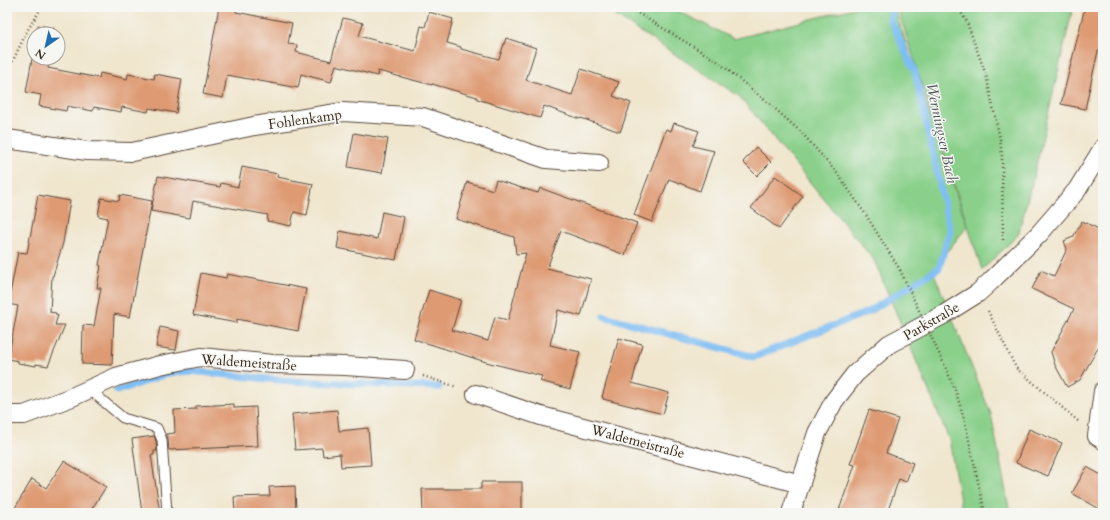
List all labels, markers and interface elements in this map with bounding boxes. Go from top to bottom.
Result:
north arrow [26,26,66,66]
text: N [32,45,49,63]
water label: Wermingser Bach [922,81,963,186]
street label: Fohlenkamp [267,105,343,134]
street label: Parkstraße [900,298,963,345]
street label: Waldemeistraße [199,350,298,375]
street label: Waldemeistraße [588,420,687,463]

